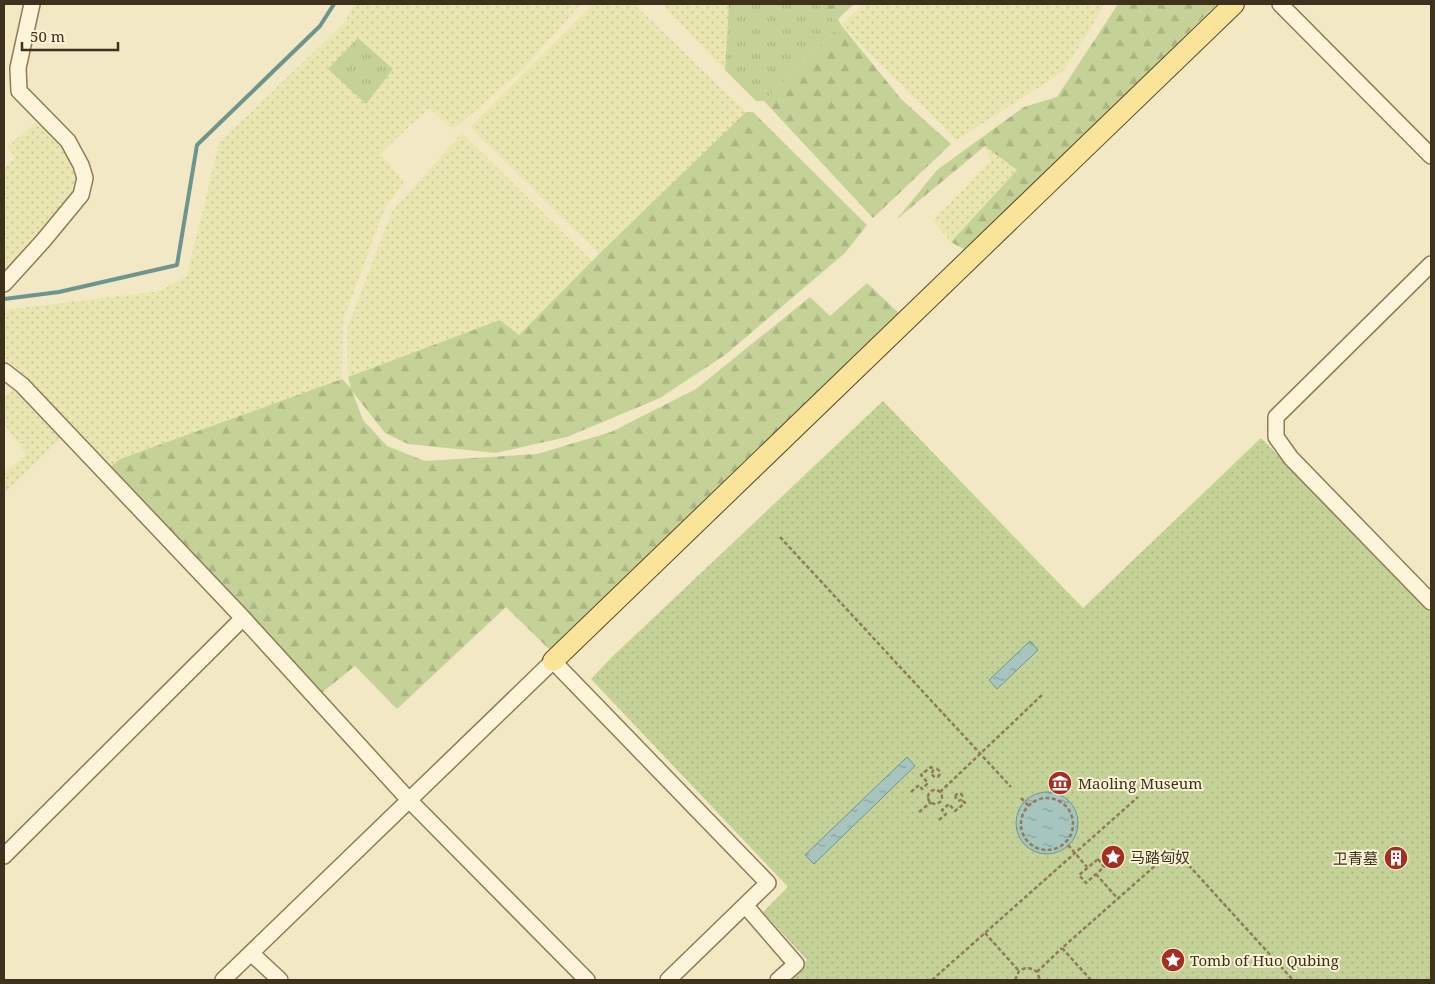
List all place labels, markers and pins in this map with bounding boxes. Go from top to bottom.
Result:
museum icon: Maoling Museum [1047,770,1073,796]
place label: Maoling Museum [1078,773,1202,793]
place icon: 马踏匈奴 [1100,844,1126,870]
building icon: 卫青墓 [1383,845,1409,871]
place label: 马踏匈奴 [1130,847,1190,867]
place label: 卫青墓 [1333,848,1378,868]
place icon: Tomb of Huo Qubing [1160,947,1186,973]
place label: Tomb of Huo Qubing [1190,950,1339,970]

